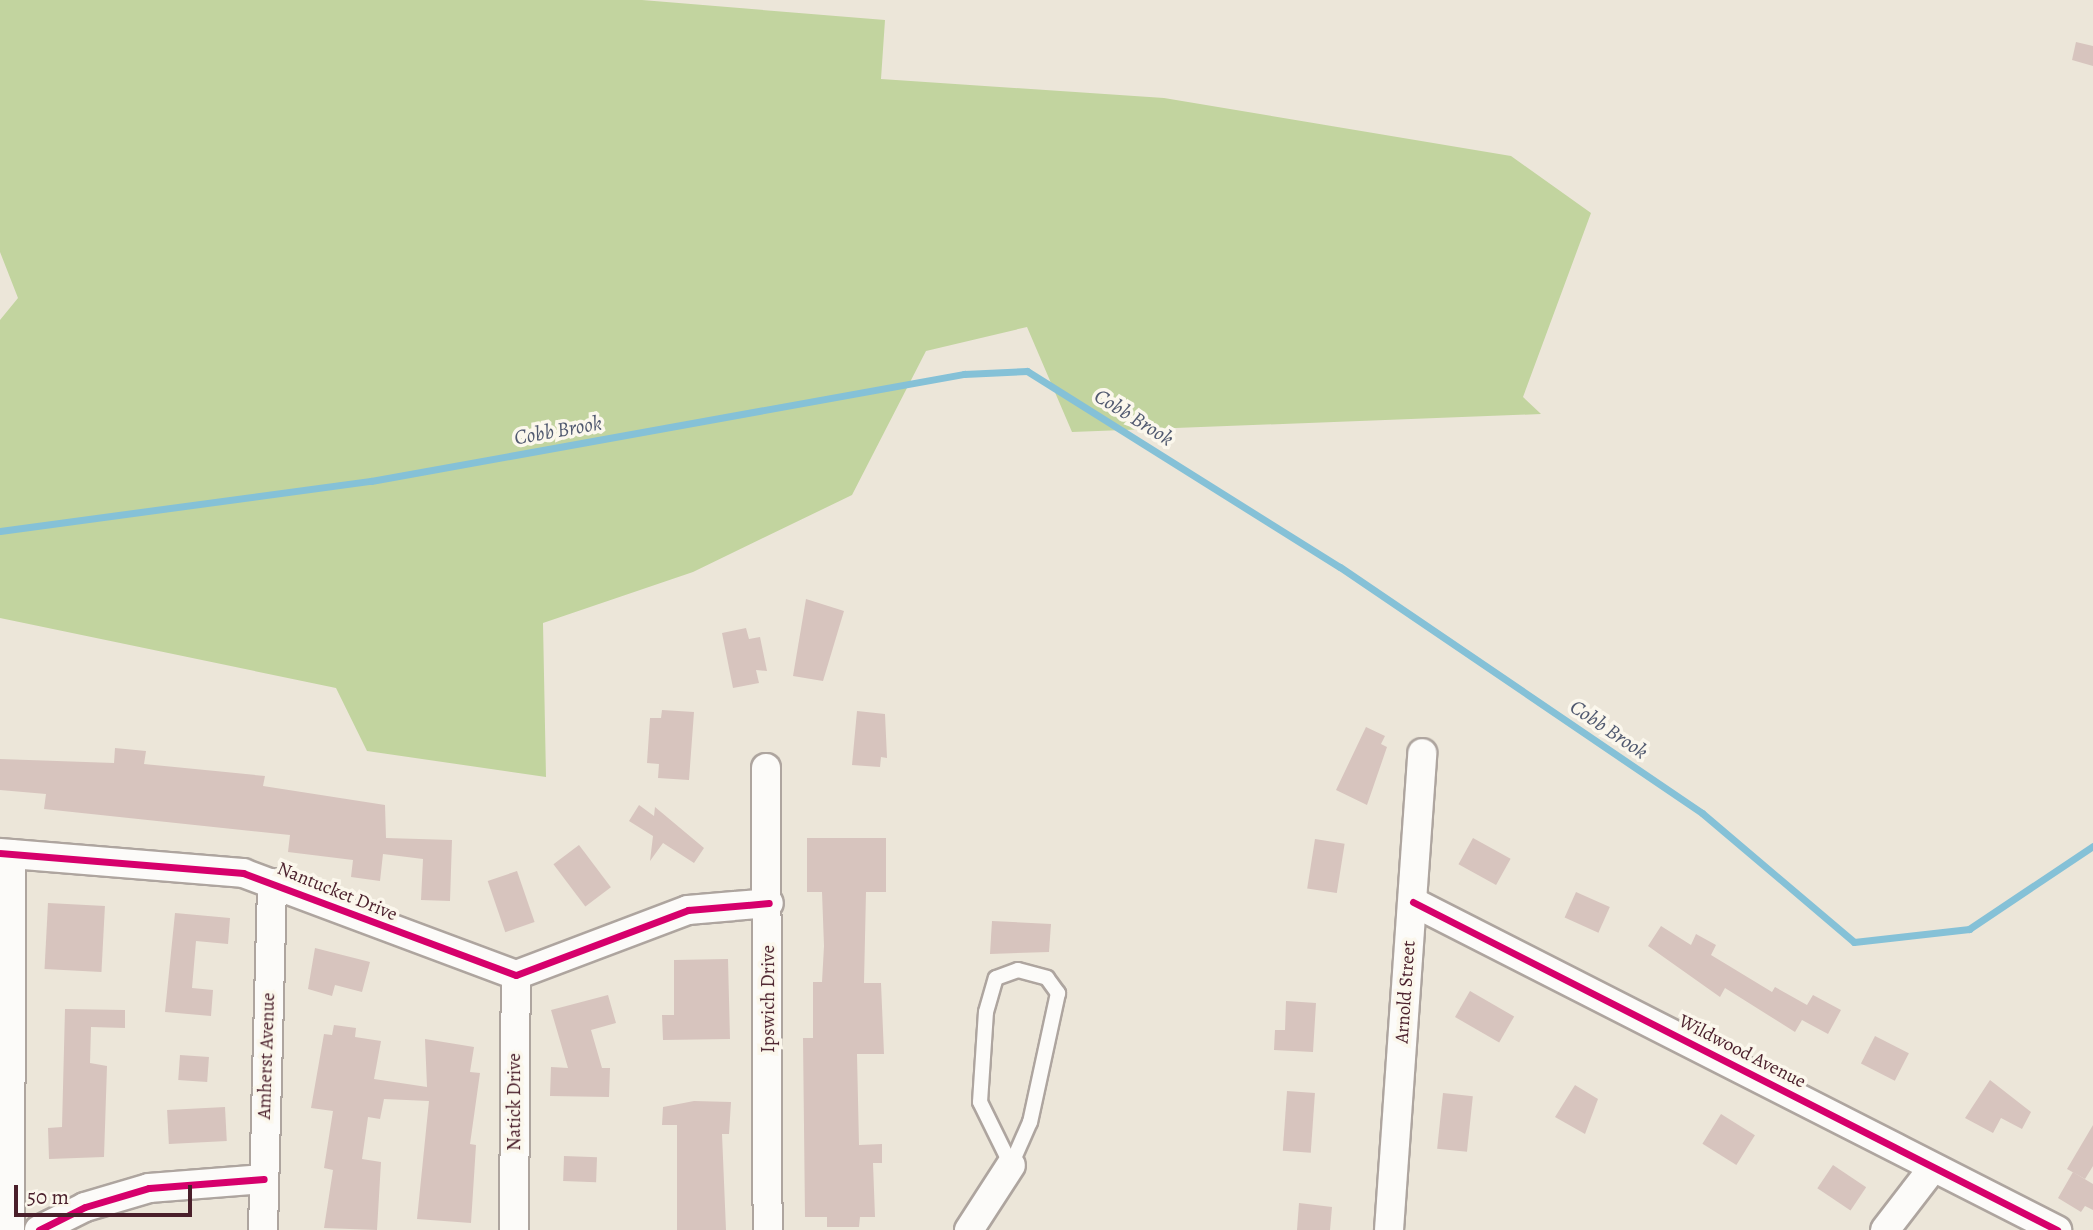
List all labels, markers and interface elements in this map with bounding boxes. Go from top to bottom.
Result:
water label: Cobb Brook [1090,383,1178,451]
water label: Cobb Brook [512,410,604,450]
water label: Cobb Brook [1565,694,1653,764]
street label: Nantucket Drive [274,858,400,926]
street label: Arnold Street [1391,940,1421,1044]
street label: Ipswich Drive [758,945,780,1053]
street label: Amherst Avenue [253,992,281,1120]
street label: Wildwood Avenue [1675,1010,1809,1094]
street label: Natick Drive [504,1053,526,1151]
scale bar [18,1170,196,1214]
text: 50 m [27,1183,69,1211]

